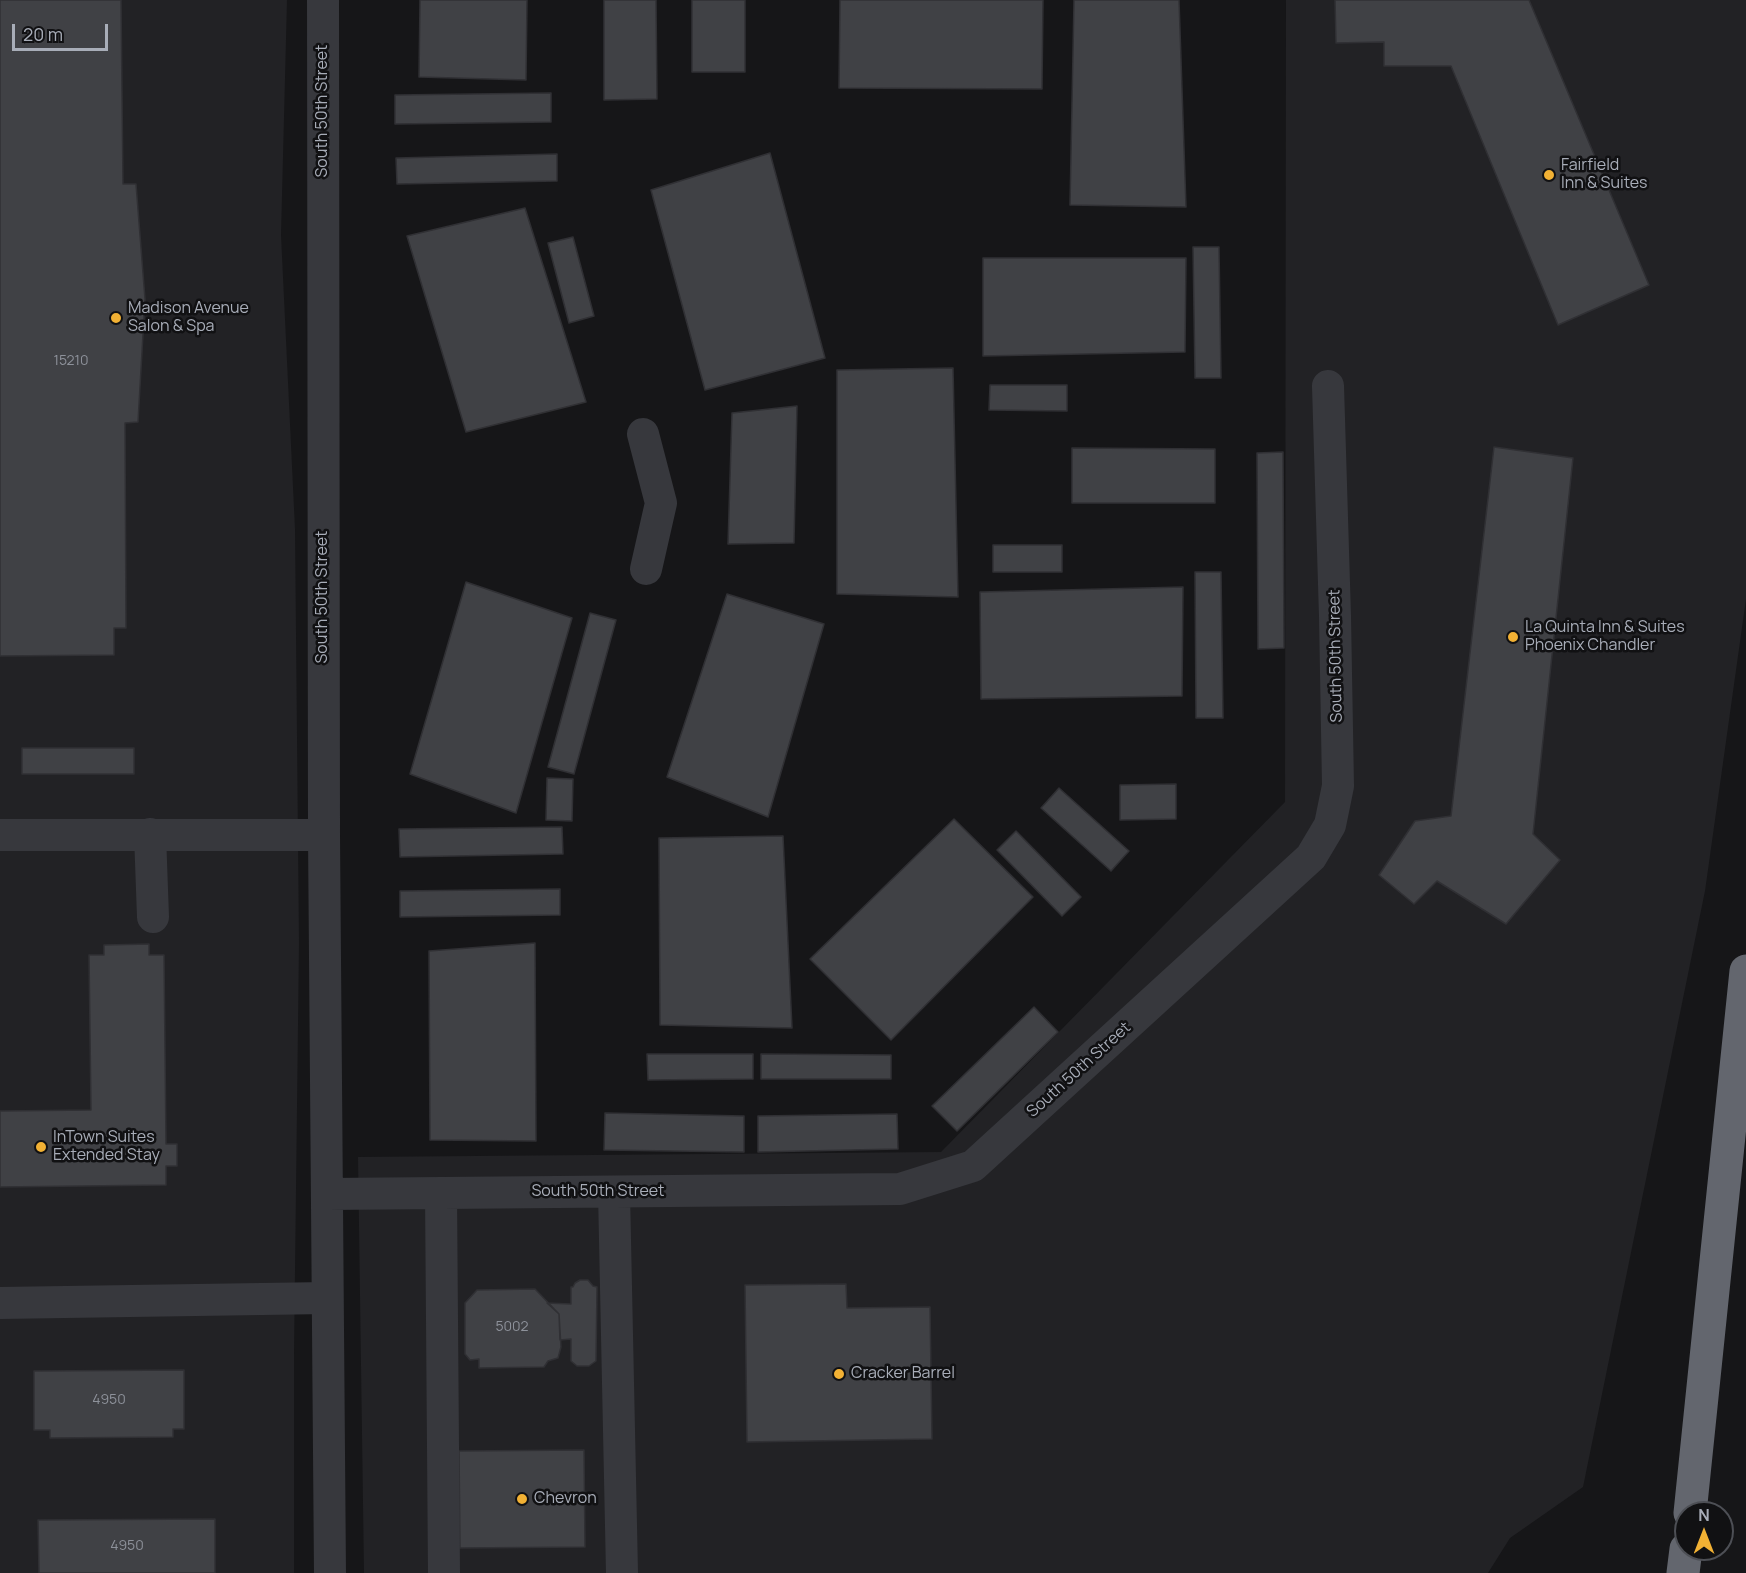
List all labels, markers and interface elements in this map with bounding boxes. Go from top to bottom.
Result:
scale bar [15,12,111,50]
text: 20 m [23,22,63,46]
street label: South 50th Street [313,44,333,178]
place label: Fairfield Inn & Suites [1561,156,1648,194]
marker: Fairfield Inn & Suites [1542,168,1556,182]
place label: Madison Avenue Salon & Spa [128,299,249,337]
marker: Madison Avenue Salon & Spa [109,311,123,325]
house number: 15210 [53,353,89,369]
street label: South 50th Street [313,530,333,664]
street label: South 50th Street [1325,589,1347,723]
place label: La Quinta Inn & Suites Phoenix Chandler [1525,618,1685,656]
marker: La Quinta Inn & Suites Phoenix Chandler [1506,630,1520,644]
street label: South 50th Street [1023,1018,1135,1122]
place label: InTown Suites Extended Stay [53,1128,160,1166]
marker: InTown Suites Extended Stay [34,1140,48,1154]
street label: South 50th Street [531,1182,665,1202]
house number: 5002 [495,1319,529,1335]
place label: Cracker Barrel [851,1364,955,1384]
marker: Cracker Barrel [832,1367,846,1381]
house number: 4950 [92,1392,126,1408]
place label: Chevron [534,1489,597,1509]
marker: Chevron [515,1492,529,1506]
north arrow [1674,1501,1734,1561]
text: N [1698,1504,1710,1526]
house number: 4950 [110,1538,144,1554]

